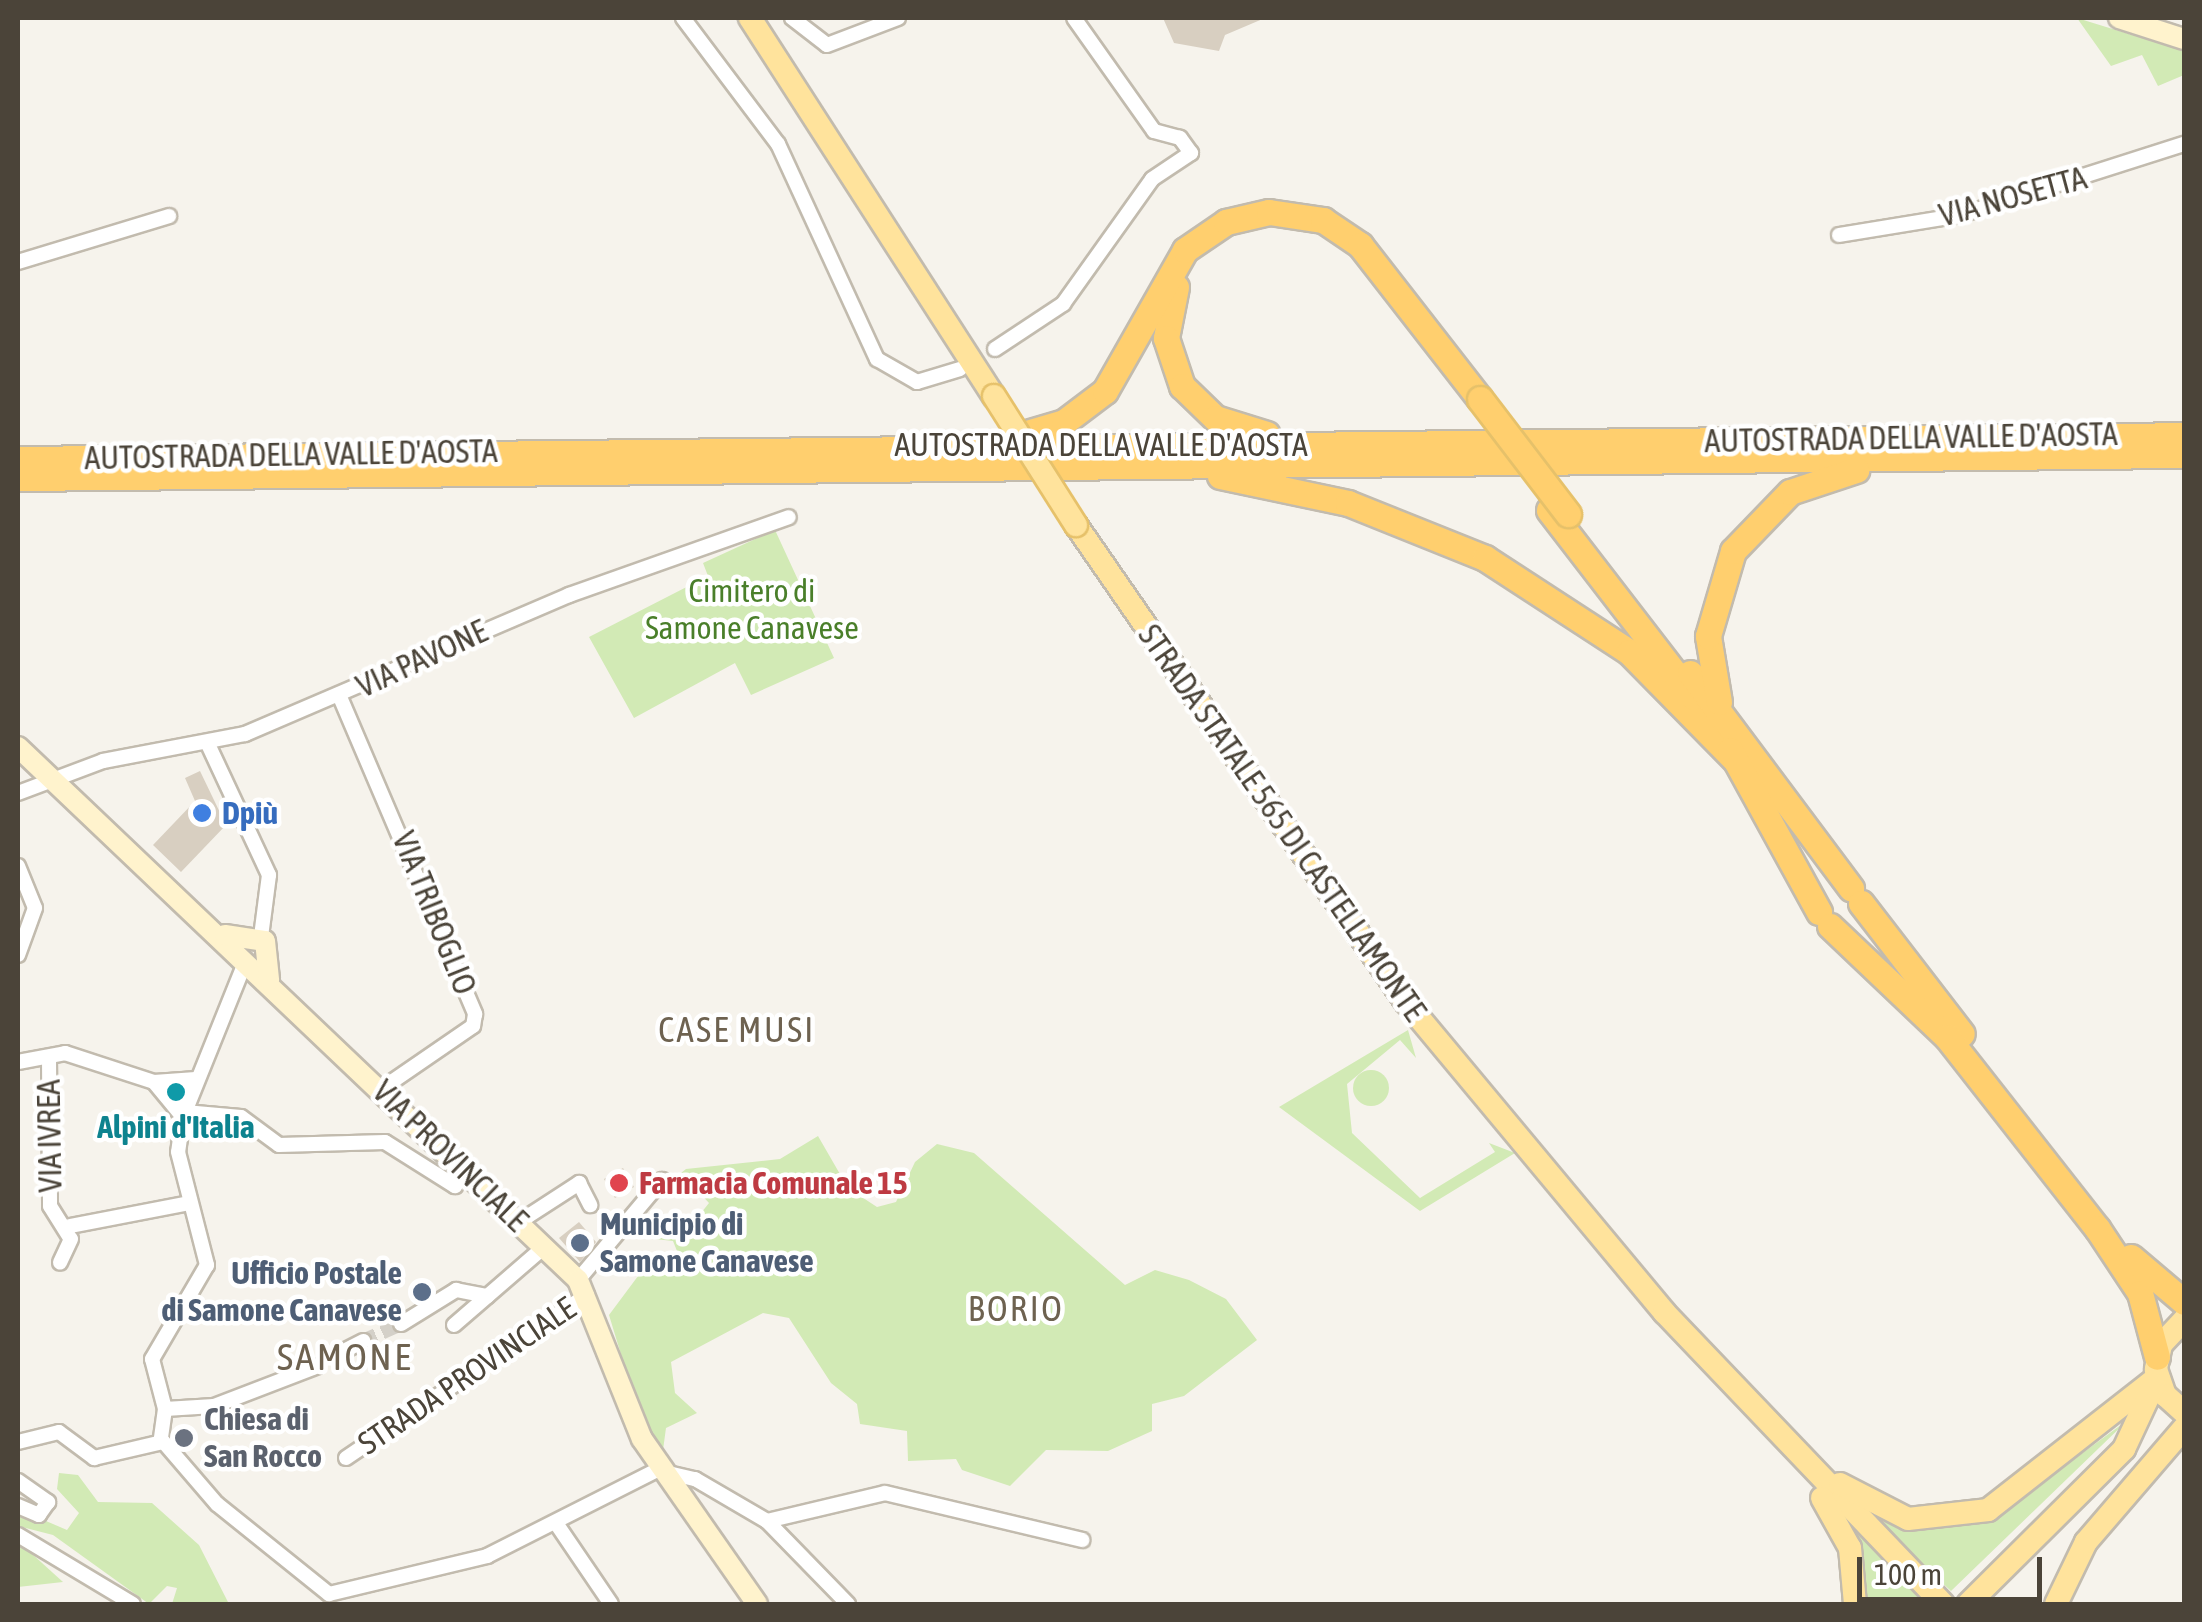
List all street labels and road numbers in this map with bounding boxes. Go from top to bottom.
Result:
street label: VIA NOSETTA [1935,159,2091,235]
street label: AUTOSTRADA DELLA VALLE D'AOSTA [1704,415,2118,461]
street label: AUTOSTRADA DELLA VALLE D'AOSTA [894,426,1308,464]
street label: AUTOSTRADA DELLA VALLE D'AOSTA [84,432,498,478]
street label: VIA PAVONE [350,612,494,706]
street label: STRADA STATALE 565 DI CASTELLAMONTE [1130,617,1434,1029]
street label: VIA TRIBOGLIO [384,826,484,1000]
street label: VIA PROVINCIALE [365,1073,535,1239]
street label: VIA IVREA [30,1079,70,1193]
street label: STRADA PROVINCIALE [351,1289,583,1463]

